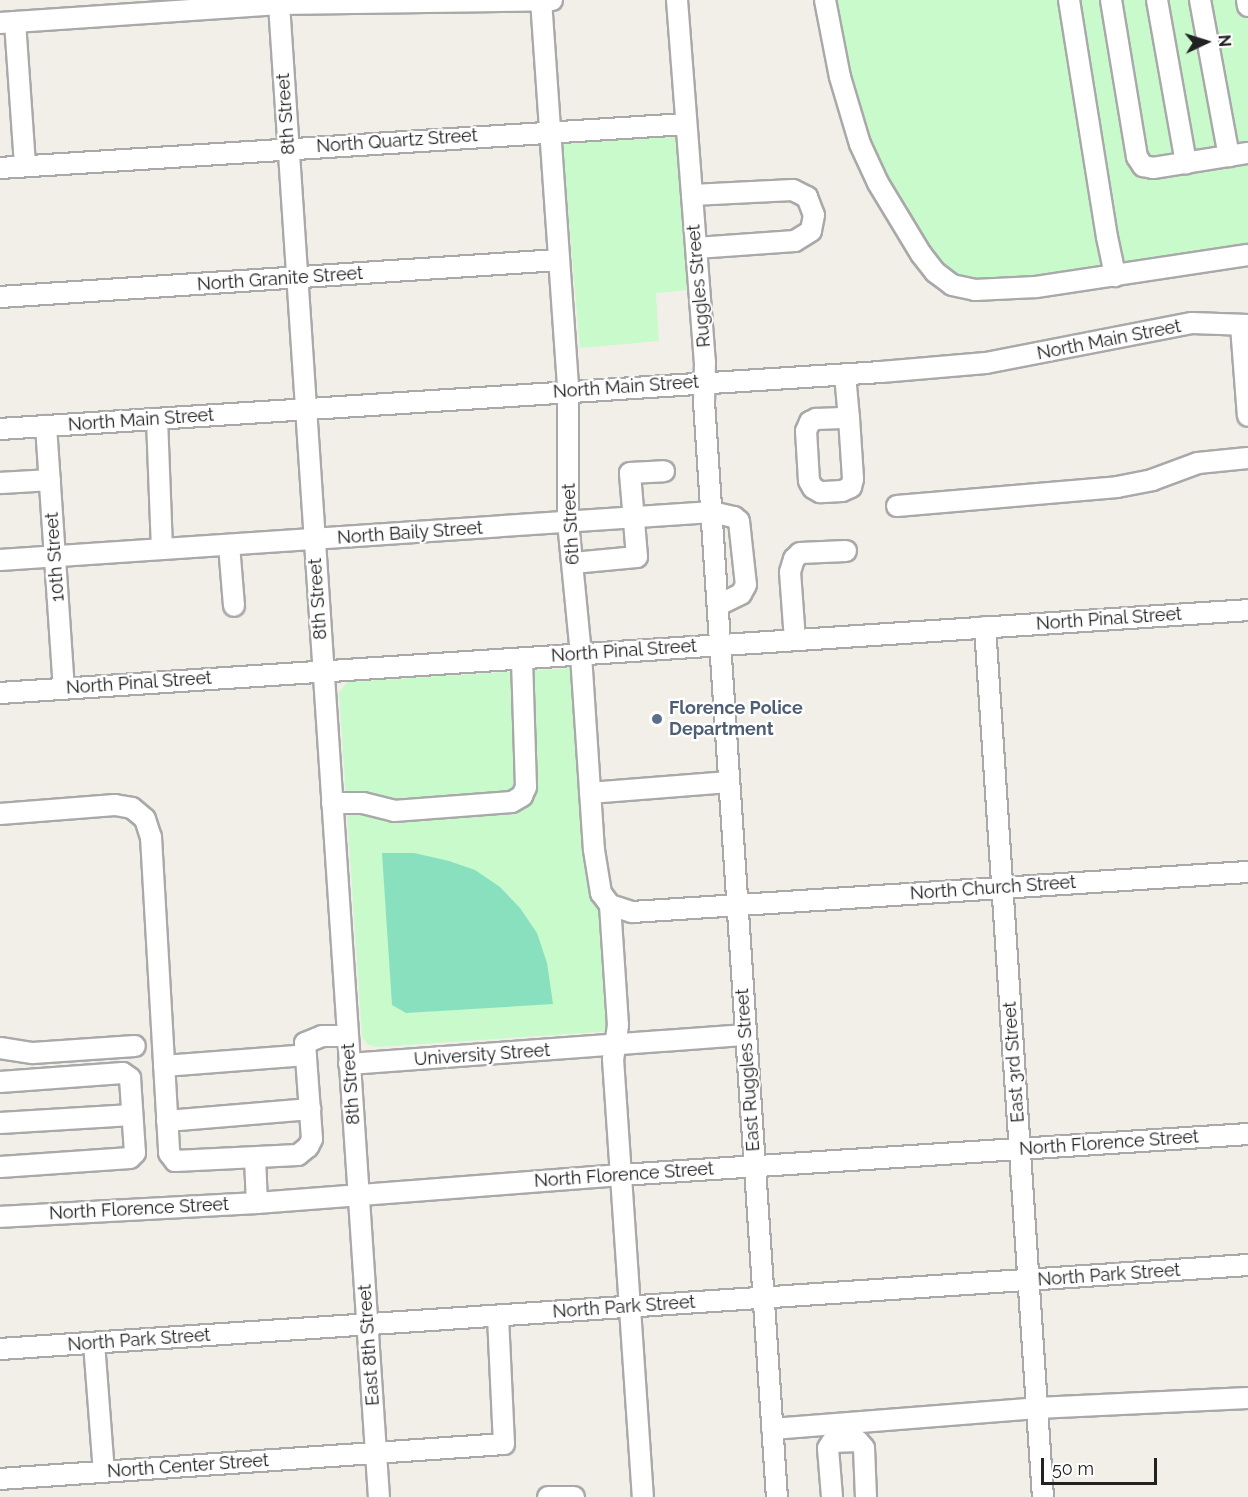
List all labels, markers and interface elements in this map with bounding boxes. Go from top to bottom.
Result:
north arrow [1176,12,1236,72]
text: N [1215,34,1234,47]
street label: 8th Street [272,73,300,155]
street label: North Quartz Street [316,125,478,157]
street label: Ruggles Street [683,224,715,348]
street label: North Granite Street [196,262,364,296]
street label: North Main Street [1035,315,1183,365]
street label: North Main Street [552,371,700,403]
street label: North Main Street [67,404,215,436]
street label: 6th Street [558,483,584,565]
street label: 10th Street [41,511,69,603]
street label: North Baily Street [336,517,484,549]
street label: 8th Street [304,558,332,640]
street label: North Pinal Street [1035,603,1183,635]
street label: North Pinal Street [550,635,698,667]
street label: North Pinal Street [65,667,213,699]
place label: Florence Police Department [669,698,803,740]
marker: Florence Police Department [650,712,664,726]
street label: North Church Street [909,871,1077,905]
street label: East Ruggles Street [732,988,764,1152]
street label: East 3rd Street [999,1001,1029,1123]
street label: University Street [413,1039,551,1071]
street label: 8th Street [337,1043,365,1125]
street label: North Florence Street [1018,1126,1200,1160]
street label: North Florence Street [533,1158,715,1192]
street label: North Florence Street [49,1194,229,1224]
street label: North Park Street [1037,1259,1181,1291]
street label: East 8th Street [354,1284,384,1406]
street label: North Park Street [552,1291,696,1323]
street label: North Park Street [67,1324,211,1356]
scale bar [1044,1446,1160,1484]
street label: North Center Street [106,1450,270,1482]
text: 50 m [1052,1458,1094,1479]

